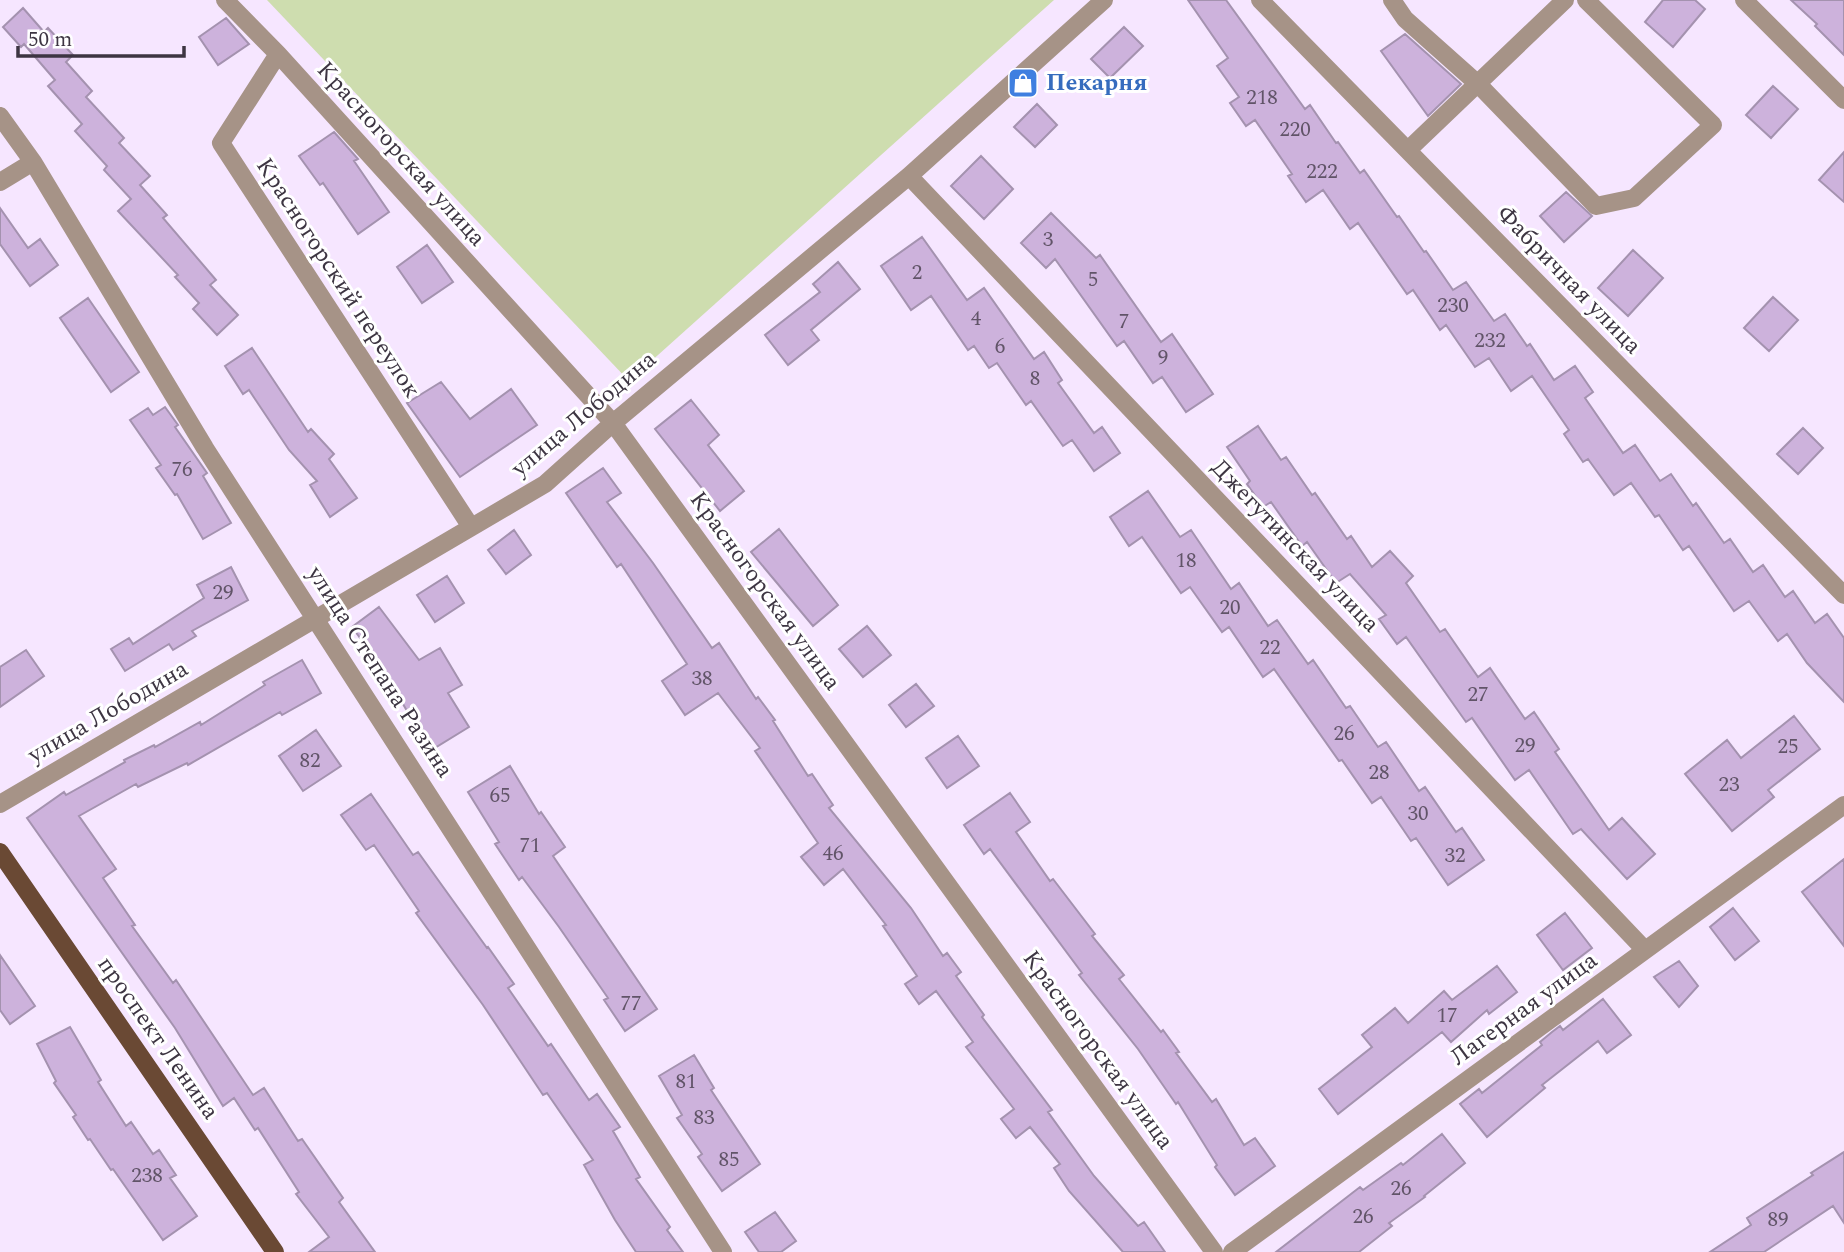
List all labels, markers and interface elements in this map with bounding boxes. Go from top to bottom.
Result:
scale bar [18,14,184,58]
text: 50 m [28,24,72,56]
street label: Красногорская улица [308,53,494,255]
place label: Пекарня [1046,65,1147,101]
shop icon: Пекарня [1006,66,1040,100]
house number: 218 [1246,82,1278,114]
house number: 220 [1279,114,1311,146]
street label: Красногорский переулок [247,151,429,405]
house number: 222 [1306,156,1338,188]
street label: Фабричная улица [1488,197,1650,363]
house number: 3 [1043,224,1054,256]
house number: 2 [912,257,922,289]
house number: 5 [1088,264,1098,296]
house number: 230 [1437,290,1469,322]
house number: 4 [971,303,982,335]
house number: 7 [1119,306,1129,338]
house number: 232 [1474,325,1506,357]
house number: 6 [995,331,1005,363]
street label: улица Лободина [503,342,665,486]
house number: 9 [1158,342,1168,374]
house number: 8 [1030,363,1040,395]
street label: Джегутинская улица [1202,451,1388,641]
house number: 76 [172,454,193,486]
street label: Красногорская улица [680,484,850,698]
house number: 18 [1176,545,1197,577]
street label: улица Степана Разина [297,558,462,785]
house number: 29 [213,577,234,609]
house number: 20 [1220,592,1241,624]
house number: 22 [1260,632,1281,664]
street label: улица Лободина [20,651,195,773]
house number: 38 [692,663,713,695]
house number: 27 [1468,679,1489,711]
house number: 26 [1334,718,1355,750]
house number: 29 [1515,730,1536,762]
house number: 25 [1778,731,1799,763]
house number: 82 [300,745,321,777]
house number: 28 [1369,757,1390,789]
house number: 23 [1719,769,1740,801]
house number: 65 [490,780,511,812]
house number: 30 [1408,798,1429,830]
house number: 71 [520,830,541,862]
house number: 46 [823,838,844,870]
house number: 32 [1445,840,1466,872]
street label: Красногорская улица [1013,943,1183,1157]
street label: Лагерная улица [1443,943,1605,1075]
street label: проспект Ленина [88,949,228,1127]
house number: 77 [621,988,642,1020]
house number: 17 [1437,1000,1458,1032]
house number: 81 [676,1066,697,1098]
house number: 83 [694,1102,715,1134]
house number: 85 [719,1144,740,1176]
house number: 238 [131,1160,163,1192]
house number: 26 [1391,1173,1412,1205]
house number: 26 [1353,1201,1374,1233]
house number: 89 [1768,1204,1789,1236]

